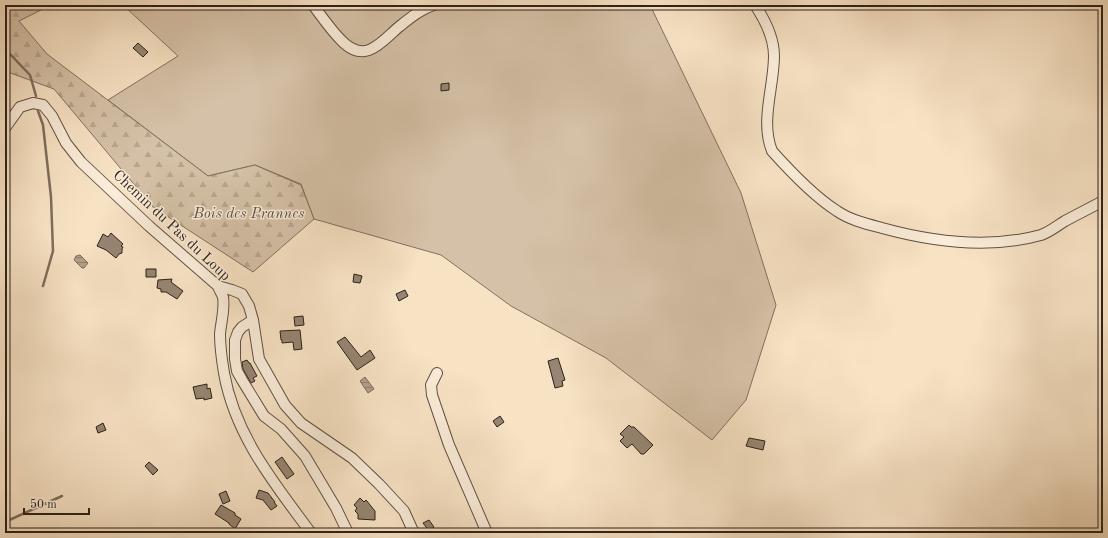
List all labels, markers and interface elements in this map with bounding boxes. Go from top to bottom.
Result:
street label: Chemin du Pas du Loup [109,168,233,284]
park label: Bois des Prannes [192,207,305,222]
scale bar [24,490,89,516]
text: 50 m [30,498,57,511]

